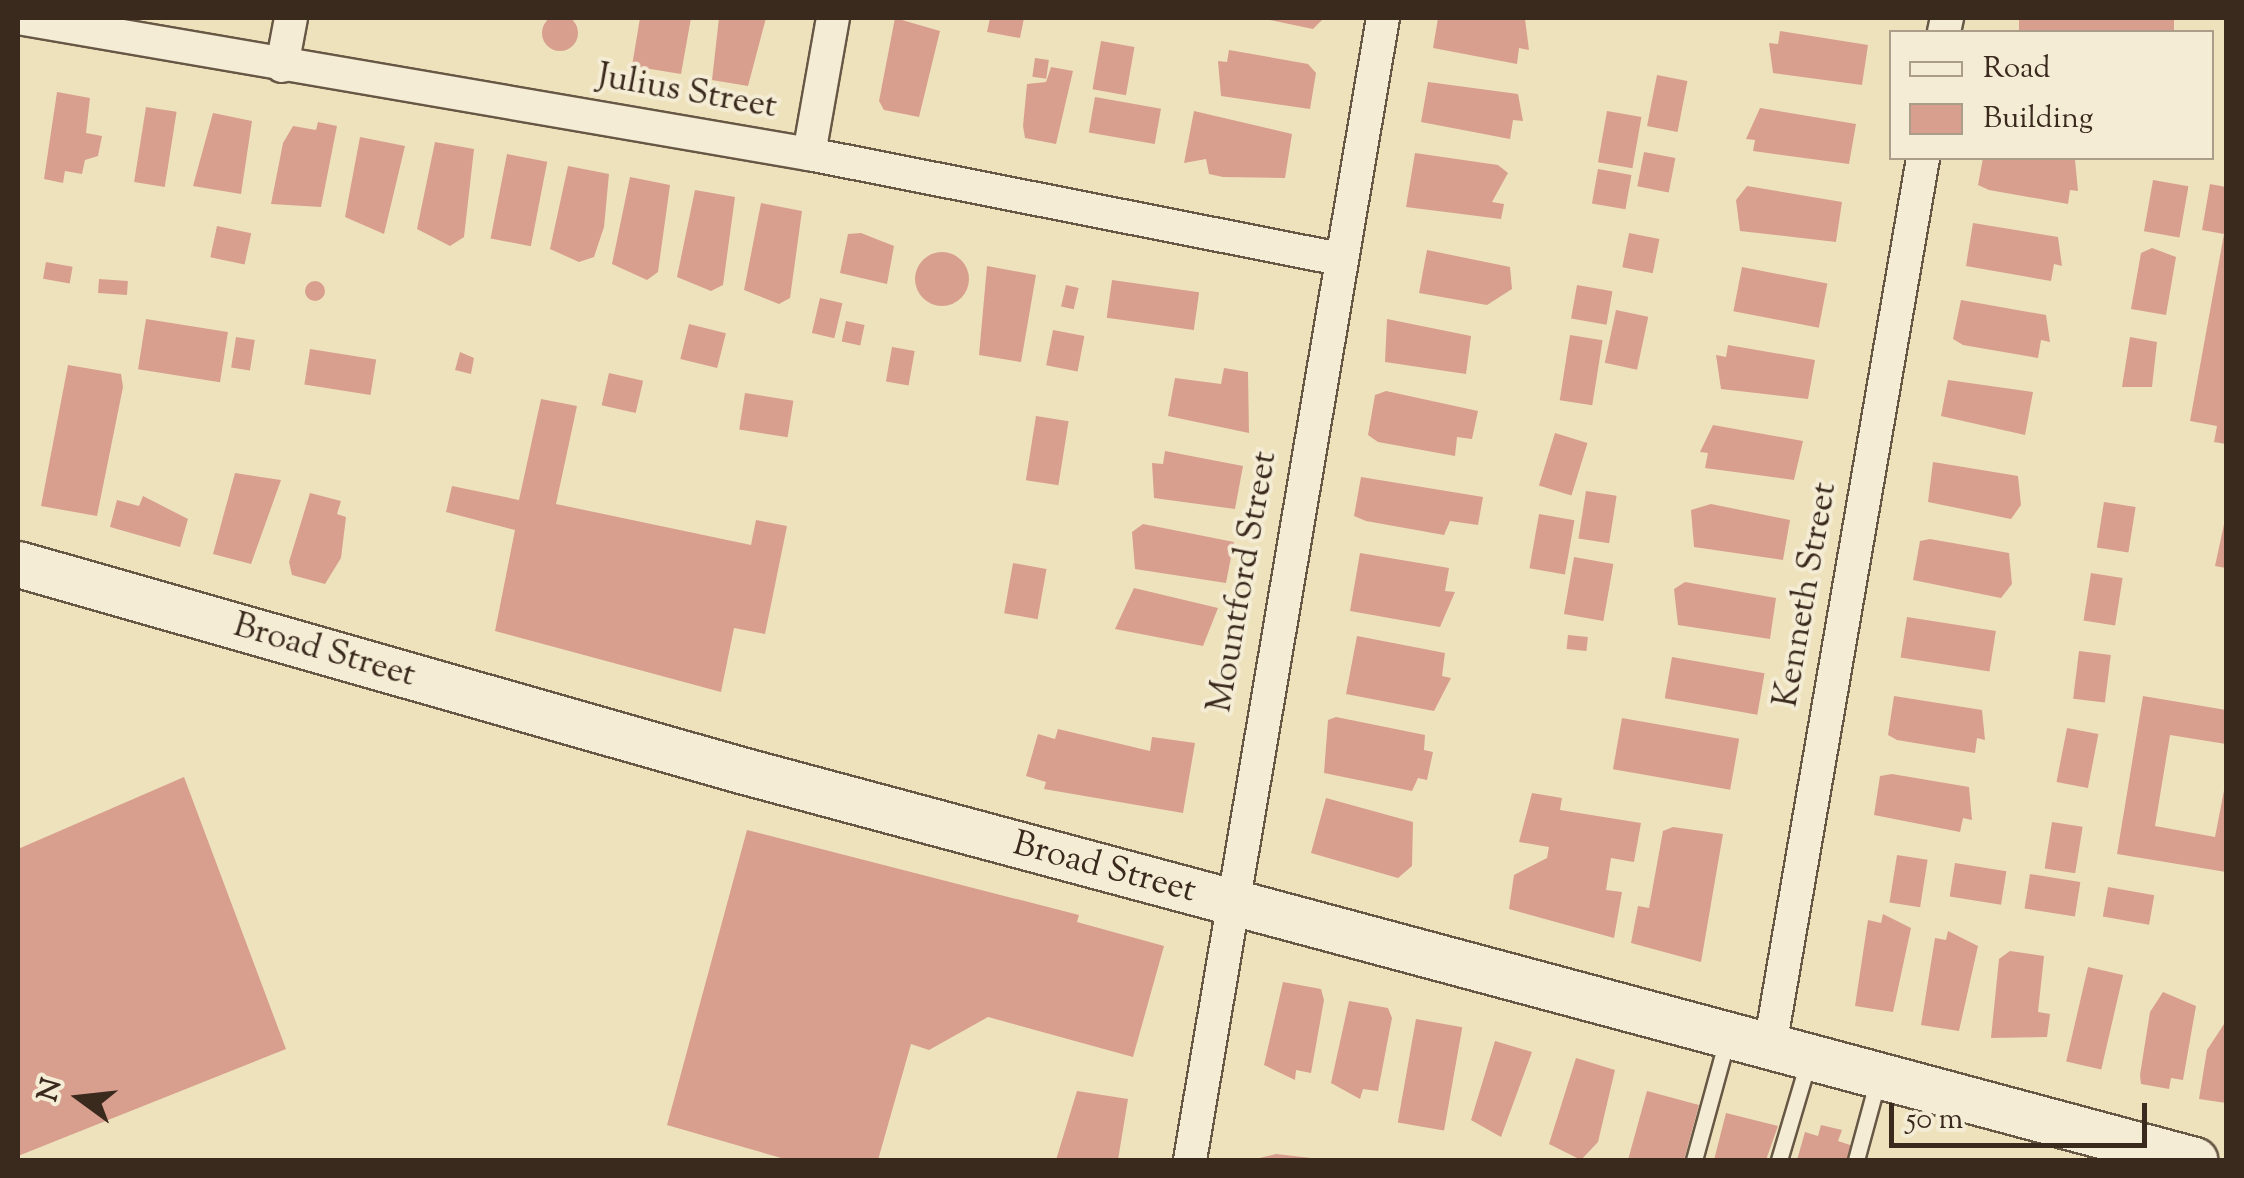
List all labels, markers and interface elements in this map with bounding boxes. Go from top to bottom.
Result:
legend [1889,30,2214,160]
text: Road [1983,48,2050,91]
street label: Julius Street [594,57,780,129]
text: Building [1983,98,2093,141]
street label: Mountford Street [1200,448,1288,716]
street label: Kenneth Street [1767,479,1847,711]
street label: Broad Street [228,606,420,698]
street label: Broad Street [1008,824,1200,914]
north arrow [30,1048,130,1148]
text: N [29,1074,73,1106]
scale bar [1894,1083,2152,1145]
text: 50 m [1906,1099,1963,1142]

